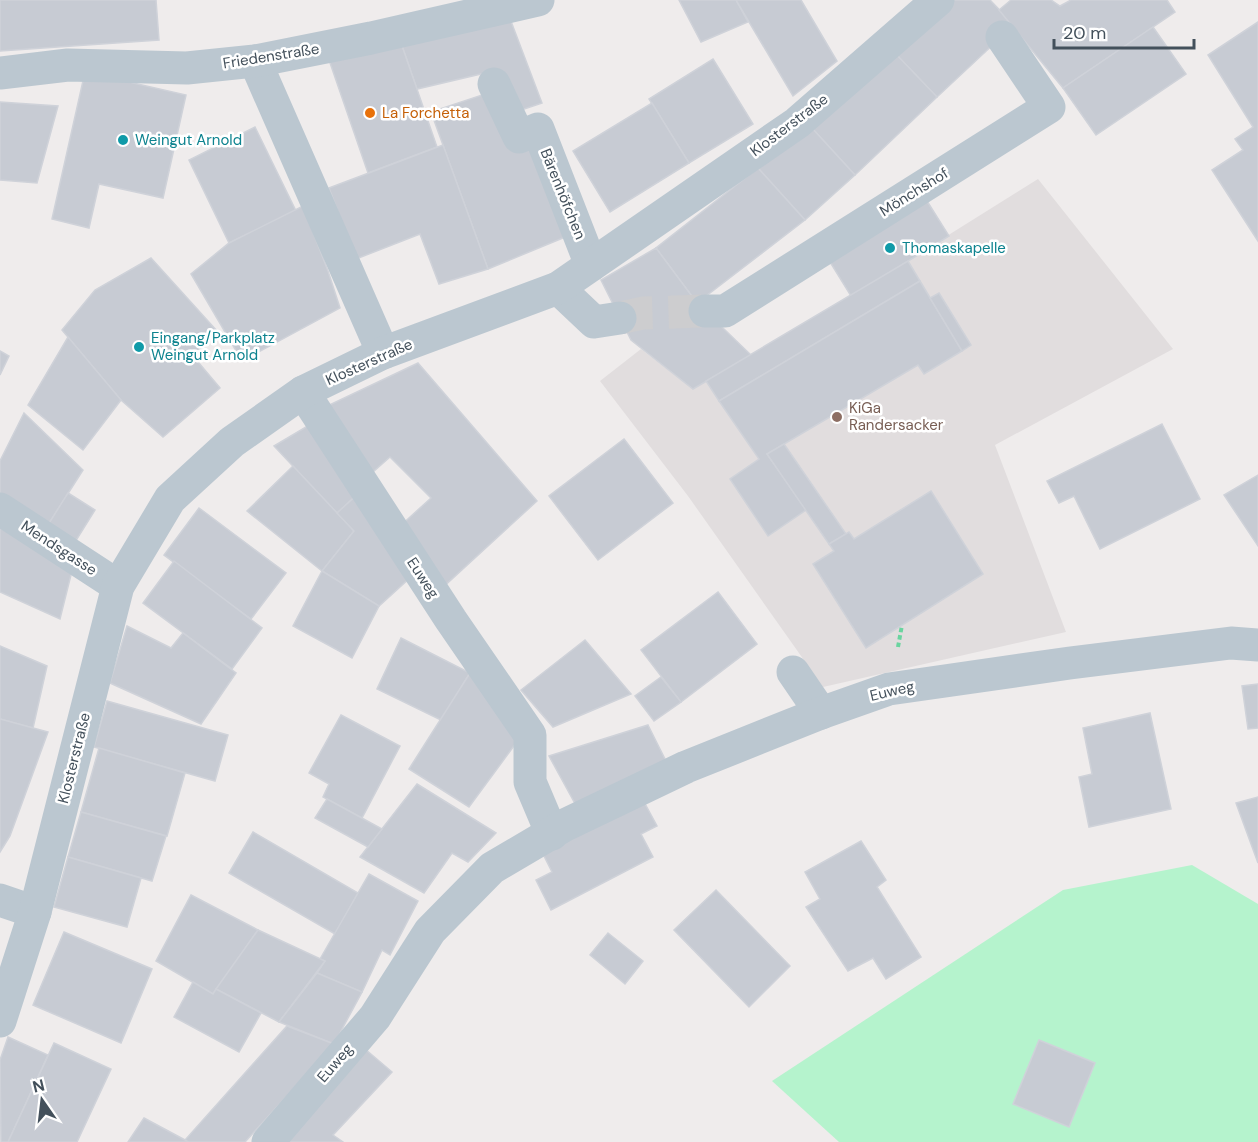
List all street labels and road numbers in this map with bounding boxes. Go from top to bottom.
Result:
street label: Friedenstraße [221,39,321,73]
street label: Klosterstraße [746,89,832,161]
street label: Bärenhöfchen [536,146,590,242]
street label: Mönchshof [876,163,952,221]
street label: Klosterstraße [322,334,416,390]
street label: Mendsgasse [17,516,101,580]
street label: Euweg [402,554,444,602]
street label: Euweg [868,676,916,706]
street label: Klosterstraße [53,710,95,806]
street label: Euweg [313,1039,357,1087]

